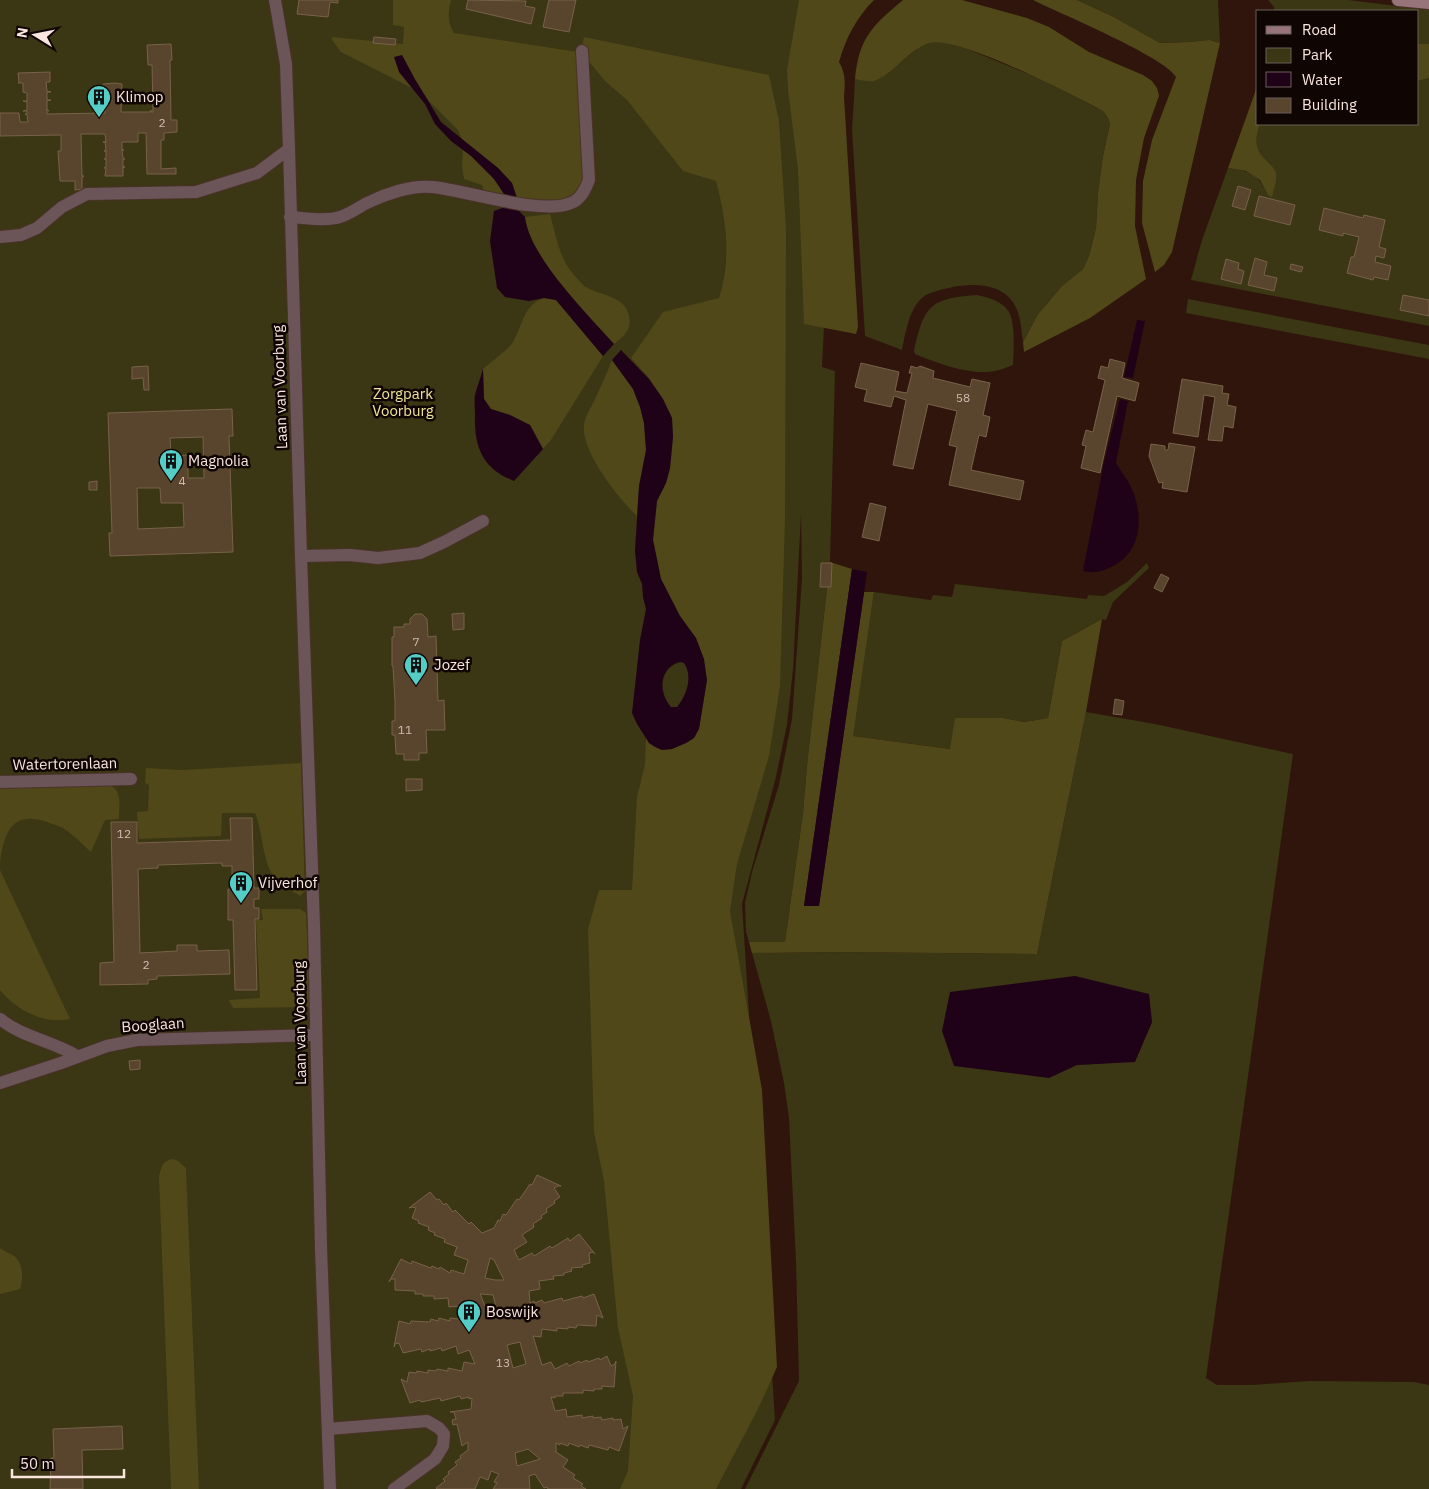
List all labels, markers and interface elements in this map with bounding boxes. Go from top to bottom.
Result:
north arrow [10,10,60,60]
legend [1256,10,1419,125]
text: Road [1302,20,1337,39]
text: N [12,26,32,39]
text: Park [1302,45,1332,64]
text: Water [1302,70,1343,89]
building icon: Klimop [86,84,112,118]
place label: Klimop [116,87,164,106]
text: Building [1302,95,1357,114]
house number: 2 [158,115,166,130]
street label: Laan van Voorburg [268,325,291,449]
park label: Zorgpark Voorburg [372,384,434,420]
house number: 58 [956,390,970,405]
building icon: Magnolia [158,448,184,482]
place label: Magnolia [188,451,249,470]
house number: 4 [178,473,186,488]
house number: 7 [412,634,420,649]
building icon: Jozef [403,652,429,686]
place label: Jozef [434,655,470,674]
house number: 11 [398,722,412,737]
street label: Watertorenlaan [13,753,117,774]
house number: 12 [117,826,131,841]
building icon: Vijverhof [228,870,254,904]
place label: Vijverhof [258,873,317,892]
house number: 2 [142,957,150,972]
street label: Laan van Voorburg [289,961,310,1085]
street label: Booglaan [121,1013,185,1036]
building icon: Boswijk [456,1299,482,1333]
place label: Boswijk [486,1302,538,1321]
house number: 13 [496,1355,510,1370]
scale bar [12,1446,125,1478]
text: 50 m [20,1454,55,1473]

